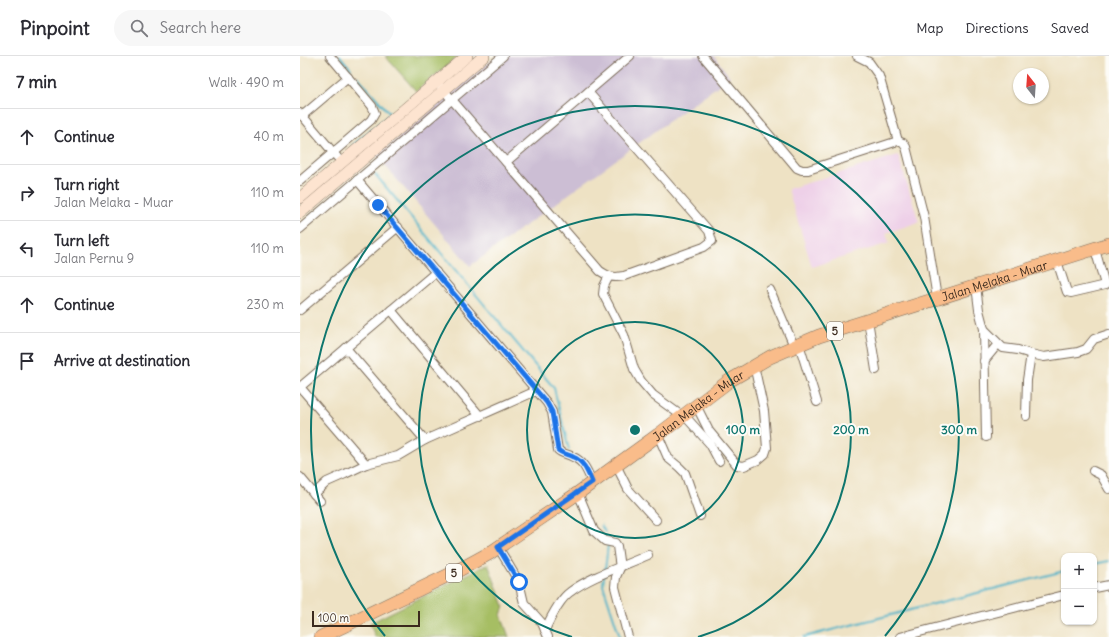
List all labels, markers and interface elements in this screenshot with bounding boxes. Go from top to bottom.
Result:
search box [114,10,394,46]
text: Pinpoint [20,16,90,40]
icon: search [128,17,150,39]
text: Search here [160,18,241,37]
text: Map [916,19,943,37]
text: Directions [965,19,1029,37]
text: Saved [1051,19,1089,37]
north arrow [1013,68,1049,104]
text: 7 min [16,71,57,93]
text: Walk · 490 m [209,74,284,91]
icon: ahead [16,126,38,148]
text: Continue [54,127,115,146]
text: 40 m [253,128,284,145]
text: Turn right [54,175,119,194]
icon: right [16,182,38,204]
text: 110 m [251,184,284,201]
text: Jalan Melaka - Muar [54,194,173,211]
route end [369,196,387,214]
text: Turn left [54,231,109,250]
icon: left [16,238,38,260]
text: 110 m [251,240,284,257]
text: Jalan Pernu 9 [54,250,134,267]
street label: Jalan Melaka - Muar [940,257,1049,304]
icon: ahead [16,294,38,316]
text: Continue [54,295,115,314]
text: 230 m [246,296,284,313]
road number: 5 [827,322,843,340]
icon: arrive [16,350,38,372]
text: Arrive at destination [54,351,190,370]
street label: Jalan Melaka - Muar [649,366,747,444]
text: 100 m [726,422,760,437]
text: 200 m [833,422,869,437]
text: 300 m [941,422,977,437]
centre of rings [628,423,642,437]
map controls [1061,553,1097,625]
button: + [1061,553,1097,589]
road number: 5 [446,564,462,582]
route start [510,573,528,591]
button: − [1061,589,1097,625]
scale bar [312,609,420,628]
text: 100 m [318,611,349,625]

